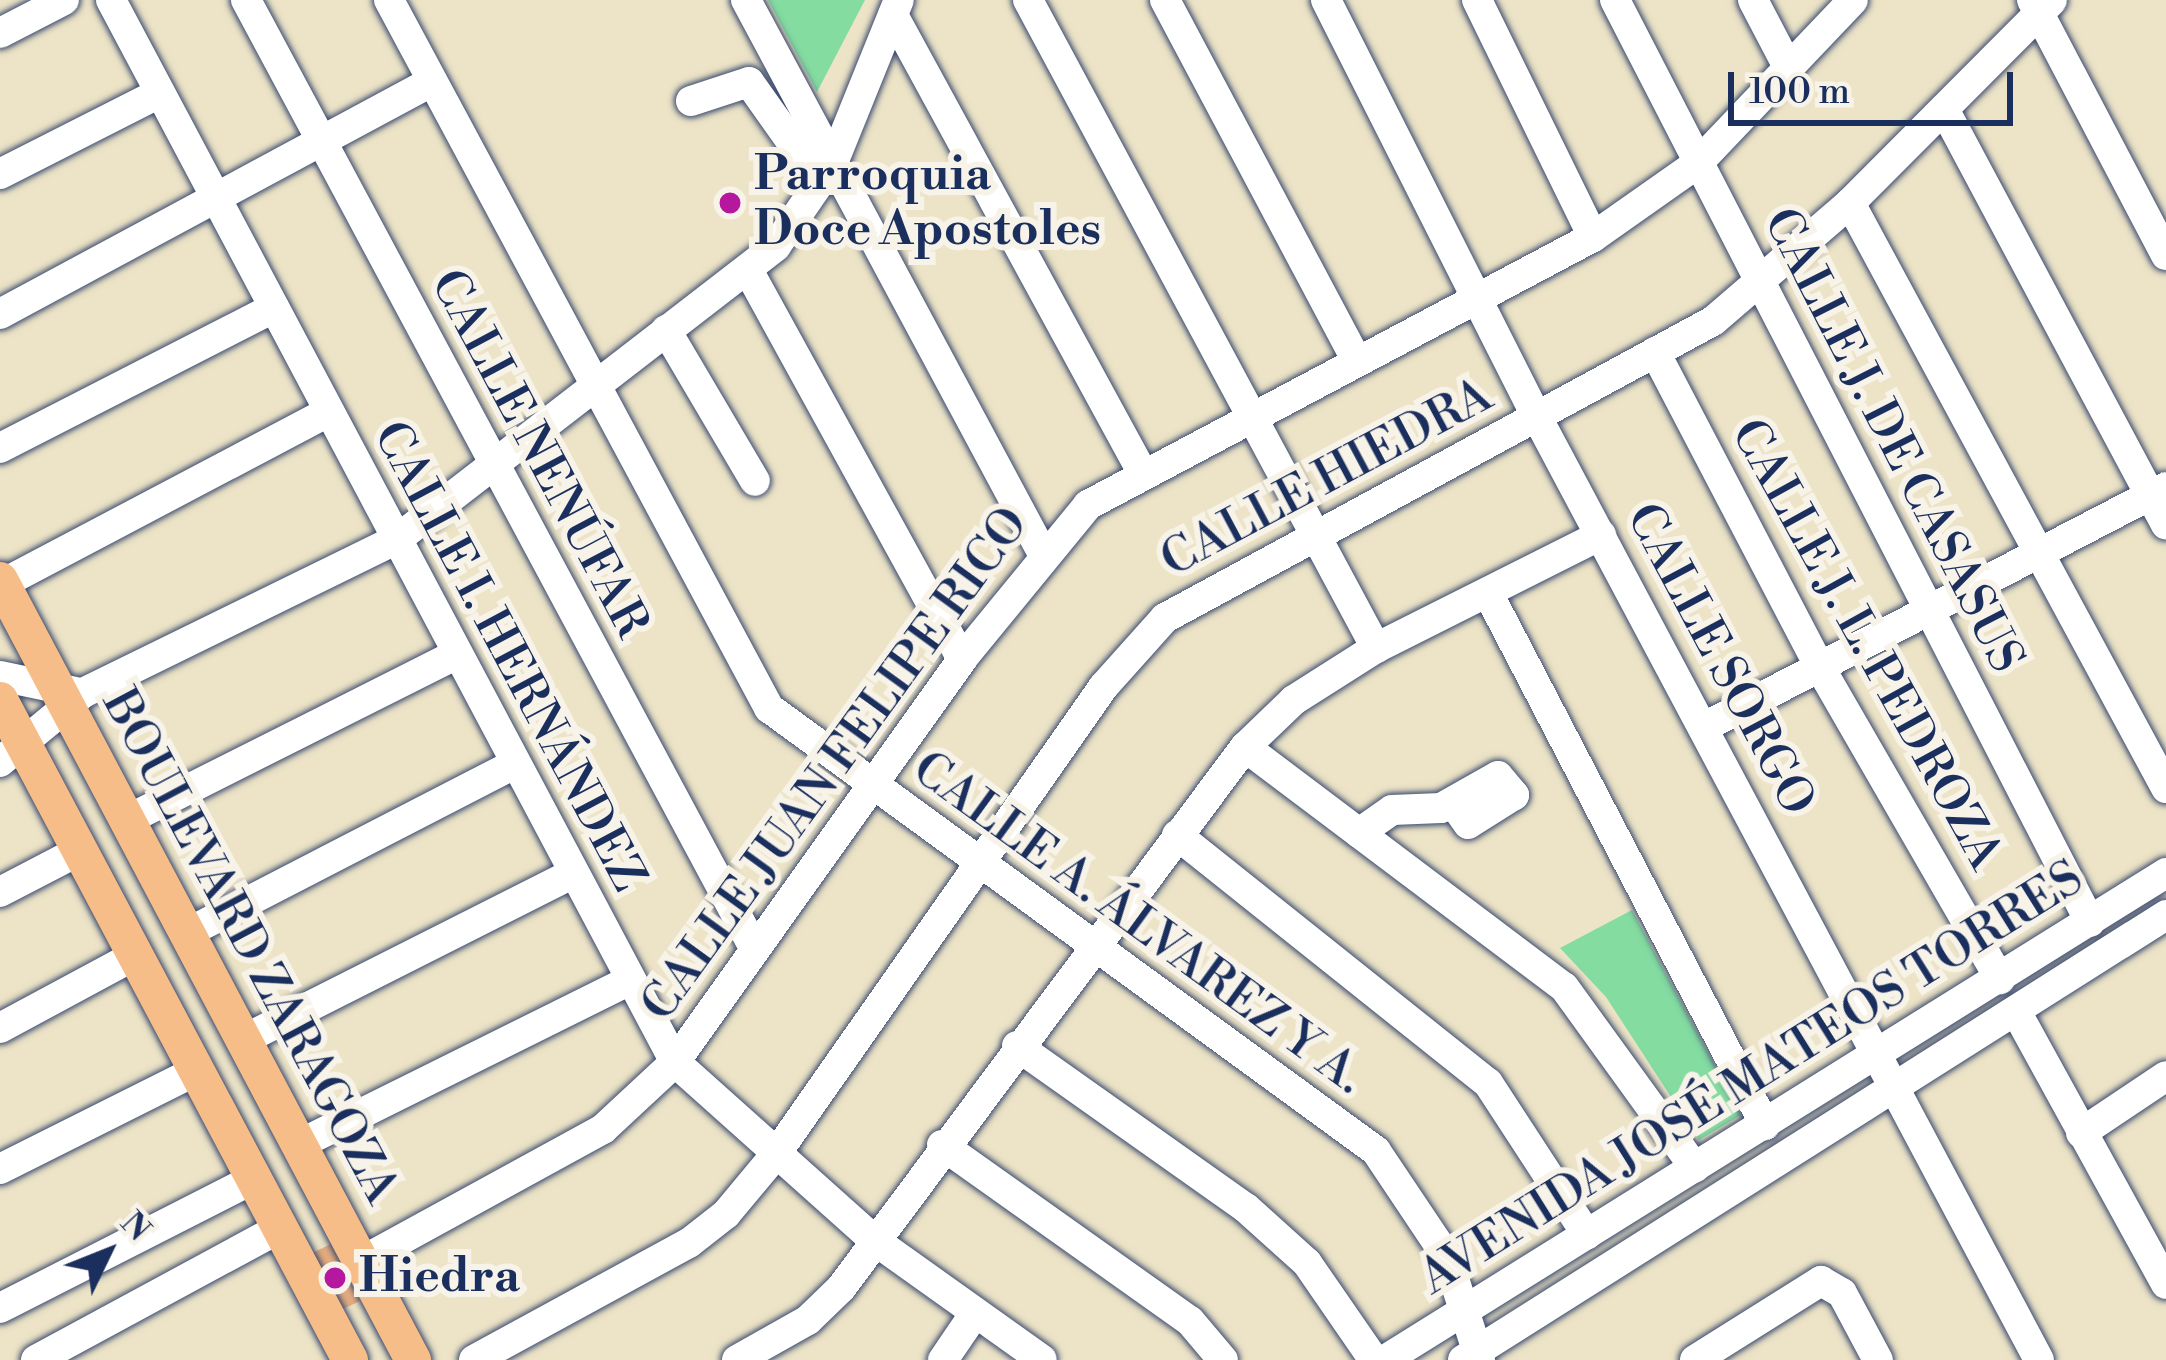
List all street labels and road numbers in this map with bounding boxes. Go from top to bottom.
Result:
street label: CALLE J. DE CASASUS [1750,199,2034,683]
street label: CALLE NENÚFAR [417,261,659,647]
street label: CALLE HIEDRA [1152,368,1502,590]
street label: CALLE J. L. PEDROZA [1717,410,2013,880]
street label: CALLE I. HERNÁNDEZ [360,412,656,902]
street label: CALLE SORGO [1613,494,1825,826]
street label: CALLE JUAN FELIPE RICO [630,497,1042,1033]
street label: BOULEVARD ZARAGOZA [89,680,409,1214]
street label: CALLE A. ÁLVAREZ Y A. [901,741,1375,1107]
street label: AVENIDA JOSÉ MATEOS TORRES [1410,850,2094,1308]

